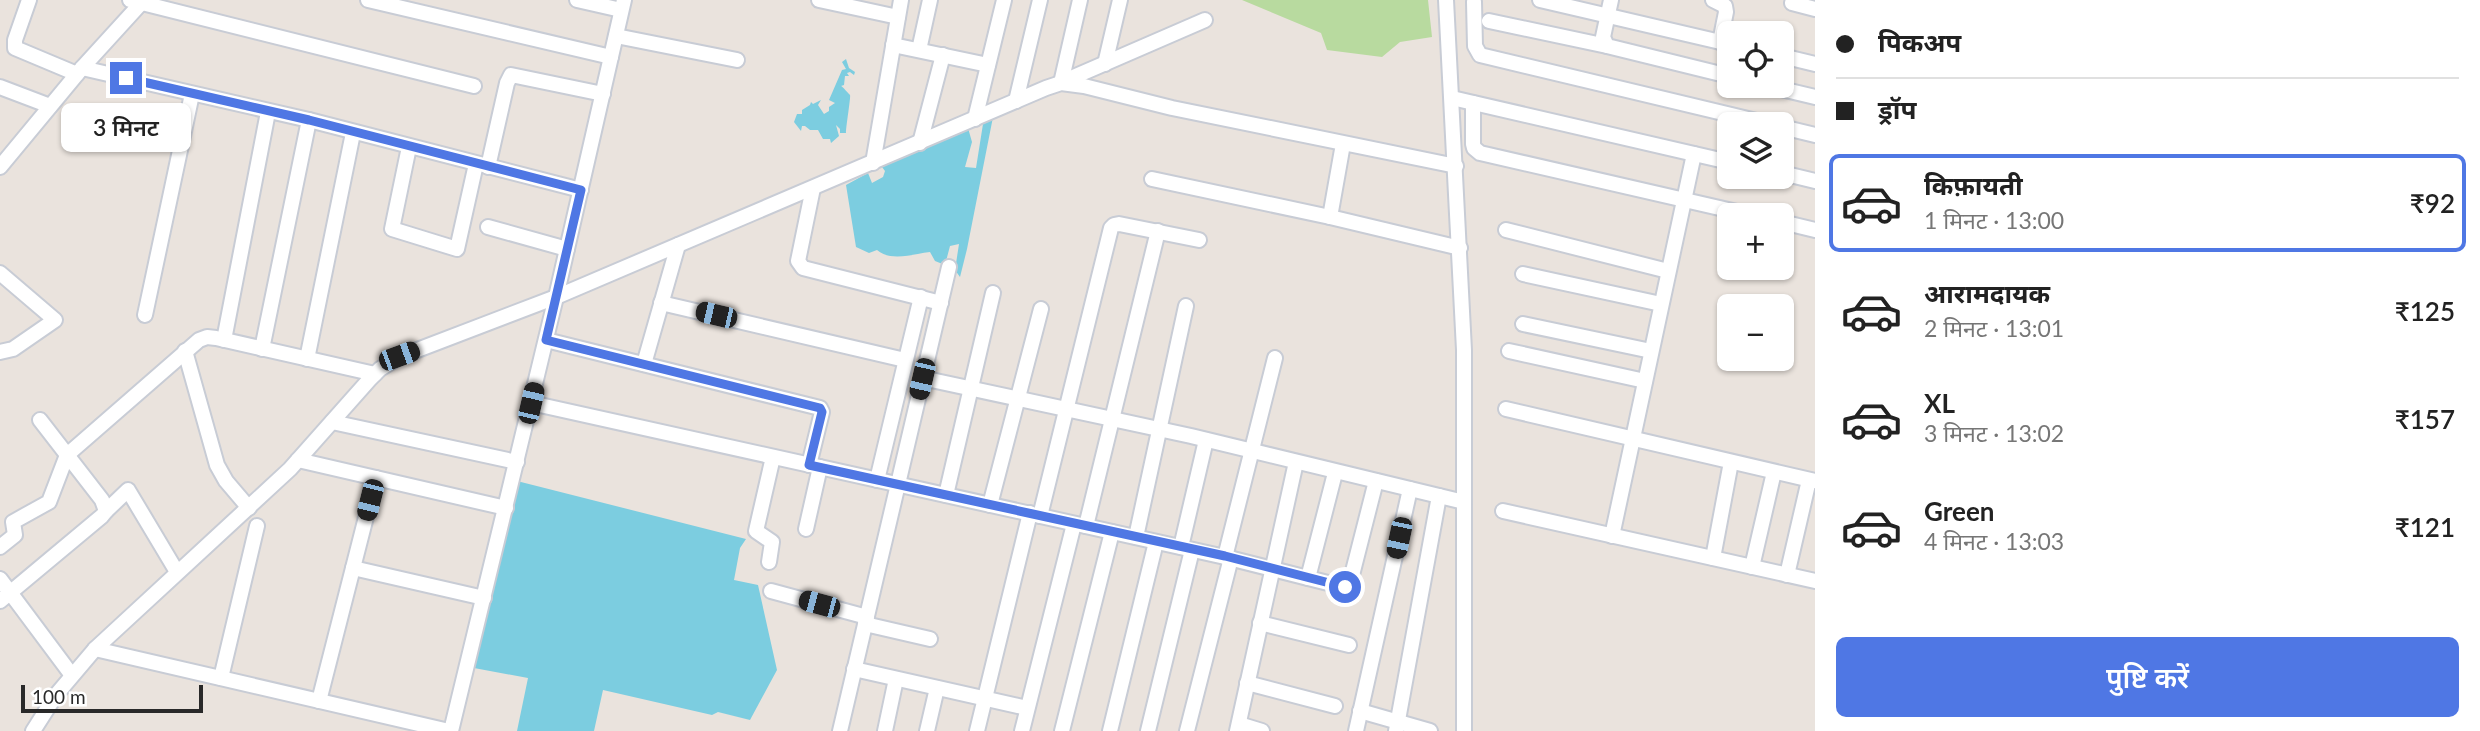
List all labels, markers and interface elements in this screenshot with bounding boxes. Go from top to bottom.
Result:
map controls [1717,21,1794,371]
button: locate [1717,21,1794,98]
text: पिकअप [1878,26,1961,58]
route end [110,62,142,94]
text: ड्रॉप [1878,93,1916,125]
callout: 3 मिनट [61,102,191,152]
button: layers [1717,112,1794,189]
text: 3 मिनट [93,113,159,141]
text: किफ़ायती [1924,169,2023,201]
icon: car [1840,172,1903,235]
text: ₹92 [2410,187,2455,219]
button: + [1717,203,1794,280]
text: 1 मिनट · 13:00 [1924,206,2064,234]
text: आरामदायक [1924,277,2050,309]
icon: car [1840,280,1903,343]
button: − [1717,294,1794,371]
text: ₹125 [2395,295,2455,327]
car [694,300,739,330]
text: 2 मिनट · 13:01 [1924,314,2064,342]
car [376,339,423,373]
car [908,356,937,402]
car [517,380,546,426]
text: XL [1924,387,1955,419]
icon: car [1840,388,1903,451]
text: ₹157 [2395,403,2455,435]
text: 3 मिनट · 13:02 [1924,419,2064,447]
car [355,477,386,523]
text: Green [1924,495,1994,527]
icon: car [1840,496,1903,559]
text: ₹121 [2395,511,2455,543]
car [1385,515,1414,561]
text: 4 मिनट · 13:03 [1924,527,2064,555]
route start [1329,571,1361,603]
car [796,588,843,620]
button: पुष्टि करें [1836,637,2459,717]
scale bar [21,682,203,714]
text: 100 m [32,685,86,708]

